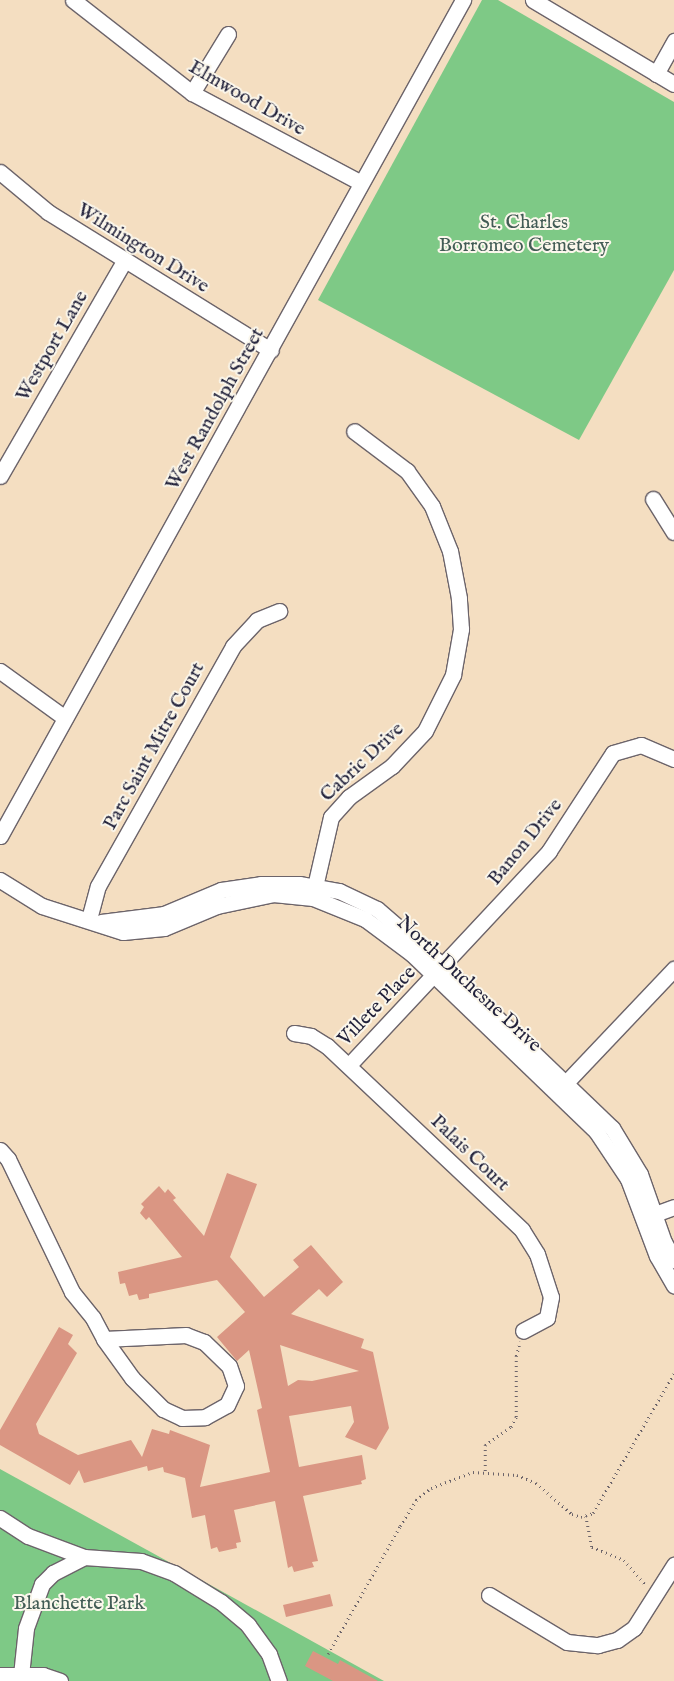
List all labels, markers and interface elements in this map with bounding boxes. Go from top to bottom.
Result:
street label: Elmwood Drive [184,55,310,141]
street label: Wilmington Drive [72,198,214,298]
park label: St. Charles Borromeo Cemetery [439,210,609,257]
street label: Westport Lane [11,286,93,406]
street label: West Randolph Street [160,324,270,494]
street label: Parc Saint Mitre Court [98,658,210,834]
street label: Cabric Drive [315,717,409,807]
street label: Banon Drive [483,794,567,890]
street label: North Duchesne Drive [392,911,546,1057]
street label: Villete Place [333,961,421,1051]
street label: Palais Court [426,1109,514,1197]
park label: Blanchette Park [13,1591,145,1615]

